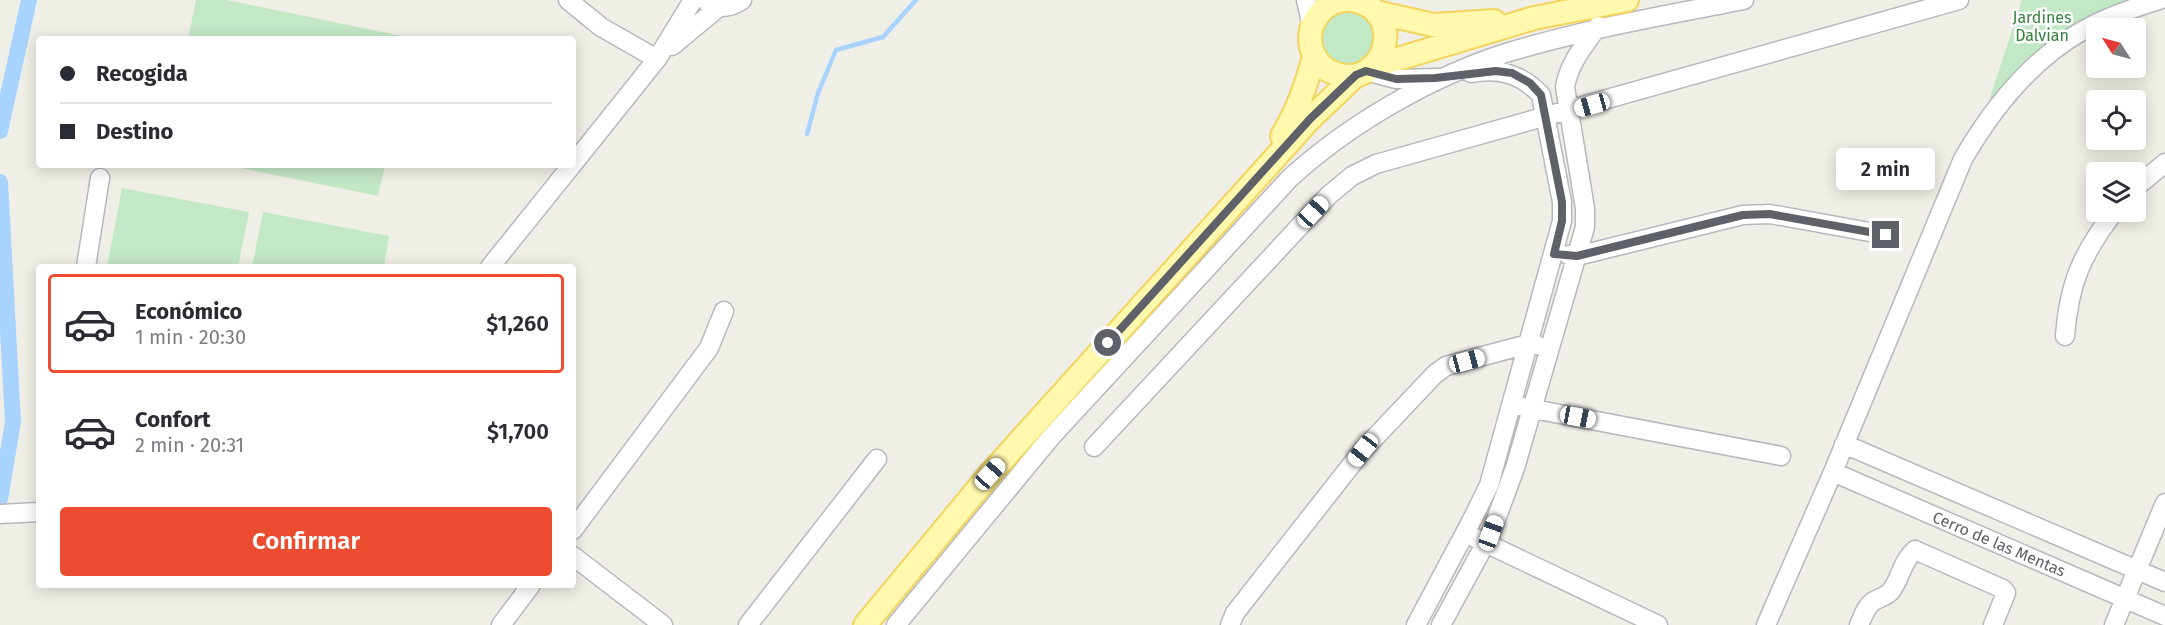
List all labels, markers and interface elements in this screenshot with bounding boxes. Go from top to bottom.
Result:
park label: Jardines Dalvian [2013,8,2071,45]
north arrow [2086,18,2146,78]
map controls [2086,18,2146,222]
text: Recogida [96,60,188,87]
button: locate [2086,90,2146,150]
car [1572,91,1612,119]
text: Destino [96,118,173,145]
callout: 2 min [1836,148,1936,190]
text: 2 min [1861,157,1910,181]
button: layers [2086,162,2146,222]
car [1294,193,1332,231]
route end [1872,221,1899,248]
icon: car [63,297,117,351]
text: Económico [135,298,242,325]
text: $1,260 [486,310,549,337]
text: 1 min · 20:30 [135,325,246,349]
route start [1094,329,1121,356]
car [1447,348,1487,374]
icon: car [63,405,117,459]
car [1559,405,1597,429]
text: Confort [135,406,211,433]
text: $1,700 [487,418,549,445]
car [1345,430,1381,470]
text: 2 min · 20:31 [135,433,244,457]
car [971,455,1009,493]
button: Confirmar [60,507,552,576]
street label: Cerro de las Mentas [1930,507,2068,581]
car [1476,513,1506,553]

